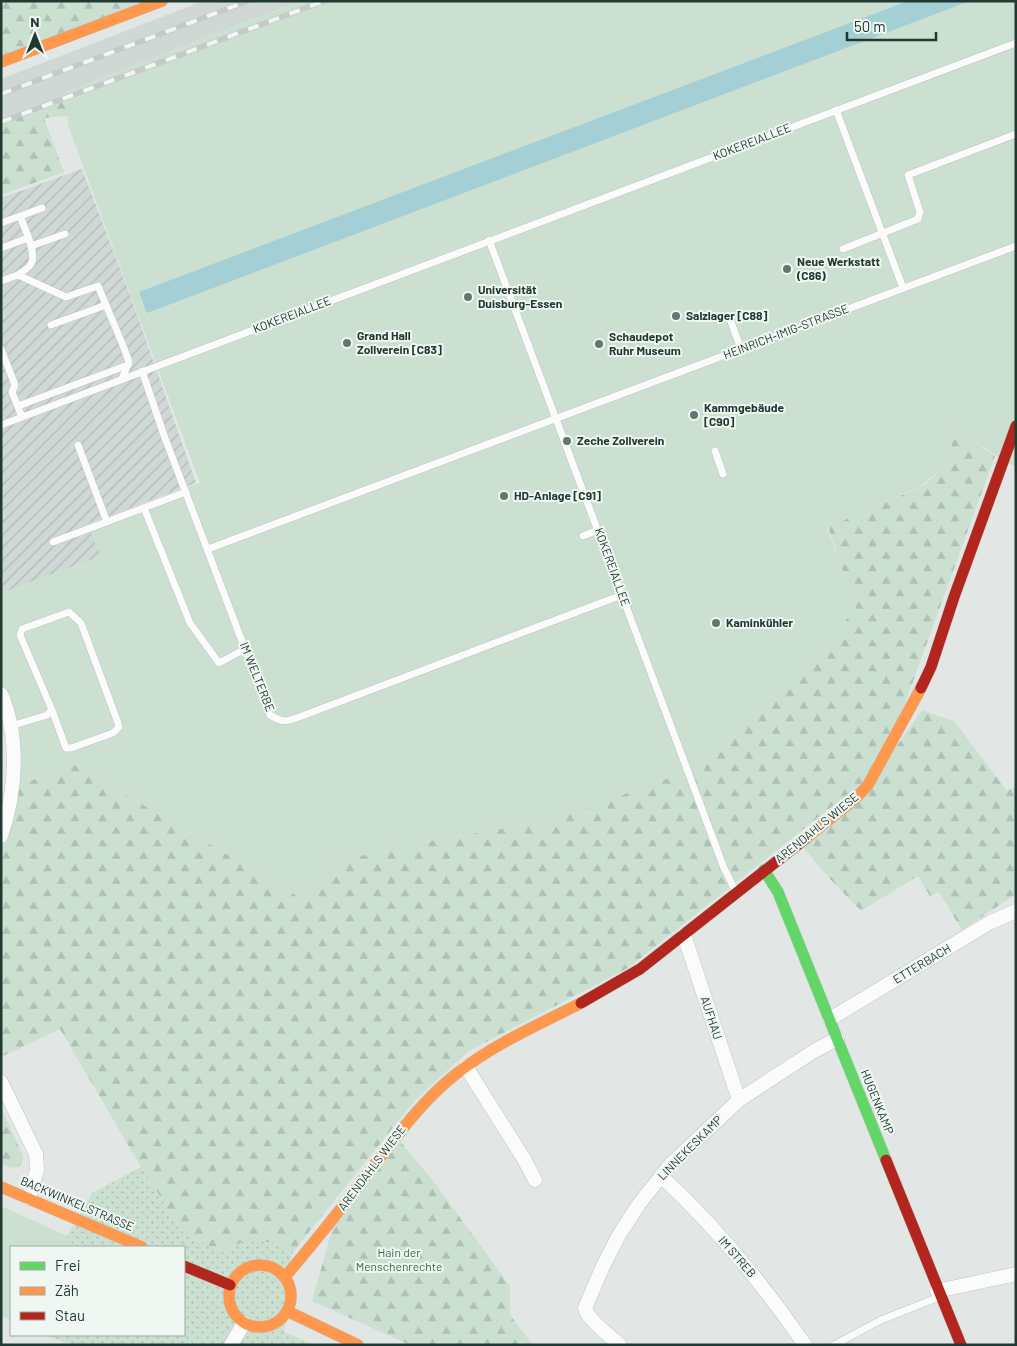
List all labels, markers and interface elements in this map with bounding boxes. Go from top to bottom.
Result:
north arrow [10,10,60,60]
scale bar [847,10,936,42]
text: N [30,13,40,30]
text: 50 m [854,17,886,35]
street label: KOKEREIALLEE [711,120,793,162]
place label: Neue Werkstatt (C86) [796,254,881,282]
marker: Neue Werkstatt (C86) [781,263,793,275]
place label: Universität Duisburg-Essen [478,282,562,310]
marker: Universität Duisburg-Essen [462,291,474,303]
street label: KOKEREIALLEE [251,293,333,335]
street label: HEINRICH-IMIG-STRASSE [721,301,850,361]
place label: Salzlager [C88] [686,308,768,322]
marker: Salzlager [C88] [670,310,682,322]
place label: Grand Hall Zollverein [C83] [357,328,442,356]
place label: Schaudepot Ruhr Museum [609,329,681,357]
marker: Grand Hall Zollverein [C83] [341,337,353,349]
marker: Schaudepot Ruhr Museum [593,338,605,350]
place label: Kammgebäude [C90] [704,400,785,428]
marker: Kammgebäude [C90] [688,409,700,421]
place label: Zeche Zollverein [577,433,664,447]
marker: Zeche Zollverein [561,435,573,447]
place label: HD-Anlage [C91] [514,488,601,502]
marker: HD-Anlage [C91] [498,490,510,502]
street label: KOKEREIALLEE [592,526,634,608]
place label: Kaminkühler [726,615,793,629]
marker: Kaminkühler [710,617,722,629]
street label: IM WELTERBE [238,640,278,713]
street label: ARENDAHLS WIESE [772,789,861,865]
street label: ETTERBACH [890,940,953,986]
street label: AUFHAU [698,994,726,1041]
street label: HUGENKAMP [859,1067,897,1136]
street label: LINNEKESKAMP [654,1112,724,1182]
street label: ARENDAHLS WIESE [334,1122,408,1213]
street label: BACKWINKELSTRASSE [19,1173,136,1233]
street label: IM STREB [716,1233,759,1280]
park label: Hain der Menschenrechte [356,1245,442,1273]
legend [10,1246,185,1336]
text: Frei [55,1256,81,1274]
text: Zäh [55,1281,79,1299]
text: Stau [55,1306,85,1324]

